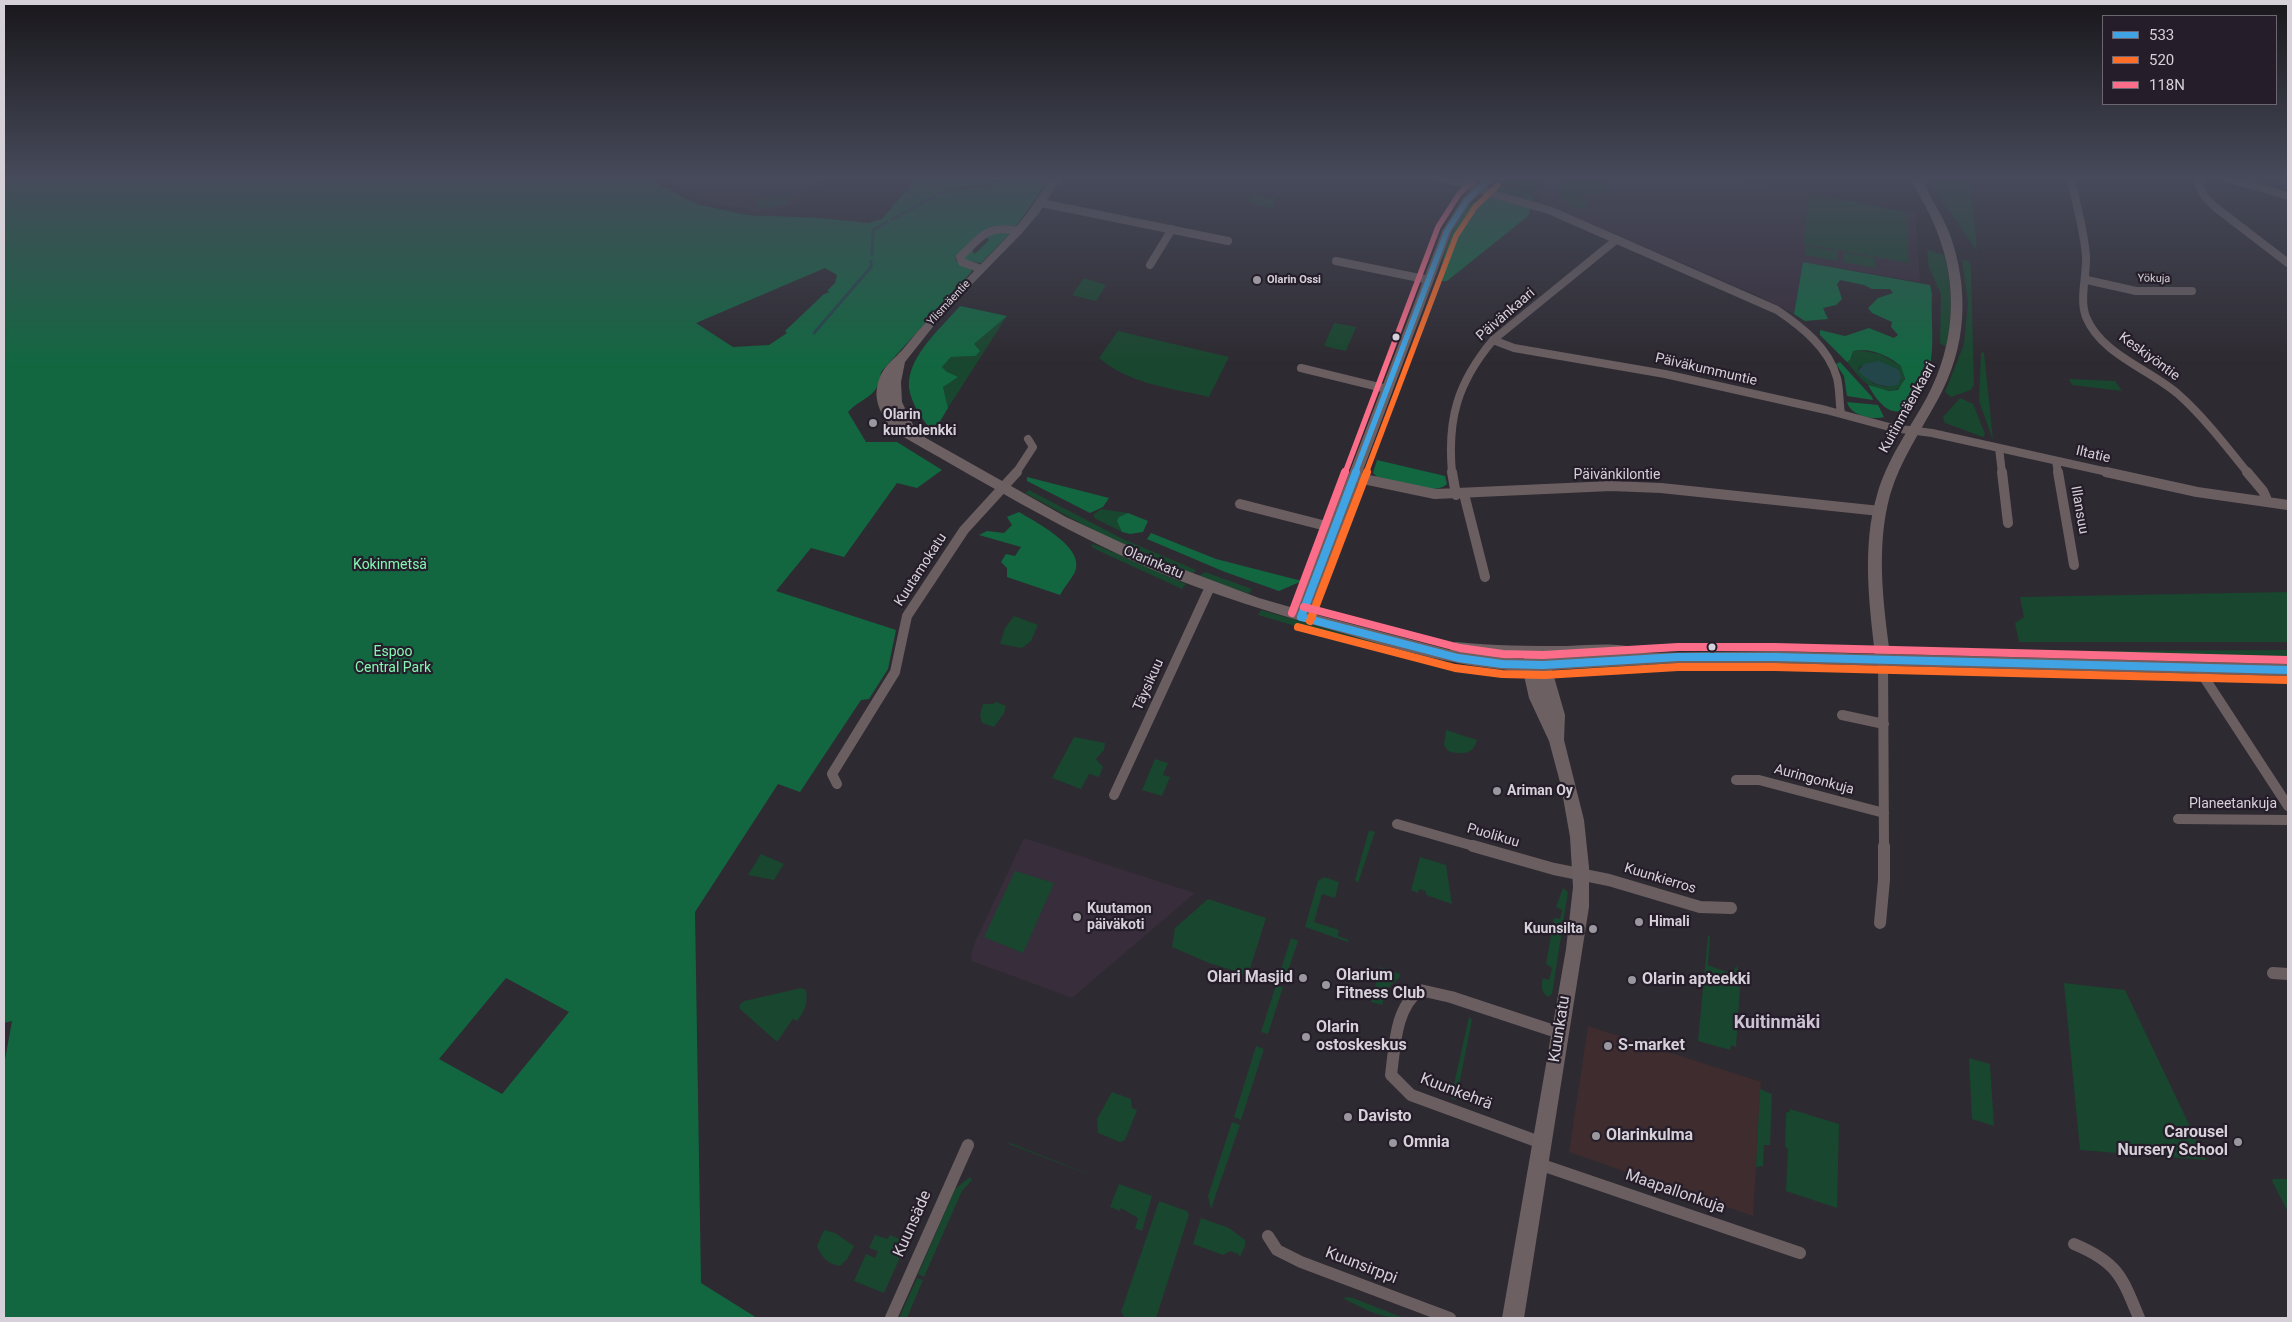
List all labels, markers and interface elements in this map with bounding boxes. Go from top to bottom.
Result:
legend [2102,15,2277,105]
text: 533 [2149,26,2174,44]
text: 520 [2149,51,2174,69]
text: 118N [2149,76,2185,94]
street label: Yökuja [2137,272,2171,286]
place label: Olarin Ossi [1267,273,1321,287]
marker: Olarin Ossi [1251,274,1263,286]
street label: Ylismäentie [925,278,973,328]
street label: Päivänkaari [1473,285,1539,345]
street label: Keskiyöntie [2115,329,2183,385]
unlabelled marker [1391,332,1401,342]
street label: Päiväkummuntie [1653,350,1759,390]
street label: Kuitinmäenkaari [1876,360,1940,456]
place label: Olarin kuntolenkki [883,407,956,440]
marker: Olarin kuntolenkki [867,417,879,429]
street label: Iltatie [2074,443,2112,467]
street label: Päivänkilontie [1574,467,1660,483]
street label: Illansuu [2067,485,2091,535]
street label: Kuutamokatu [891,530,951,610]
street label: Olarinkatu [1120,543,1186,583]
park label: Kokinmetsä [353,557,427,573]
unlabelled marker [1707,642,1717,652]
park label: Espoo Central Park [355,644,431,676]
street label: Täysikuu [1130,657,1168,713]
street label: Auringonkuja [1772,761,1856,799]
place label: Ariman Oy [1507,783,1573,799]
marker: Ariman Oy [1491,785,1503,797]
street label: Planeetankuja [2189,796,2277,812]
street label: Puolikuu [1465,821,1521,851]
street label: Kuunkierros [1622,860,1698,898]
place label: Kuutamon päiväkoti [1087,901,1152,934]
marker: Kuutamon päiväkoti [1071,911,1083,923]
place label: Himali [1649,914,1690,930]
marker: Himali [1633,916,1645,928]
place label: Kuunsilta [1524,921,1583,937]
marker: Kuunsilta [1587,923,1599,935]
place label: Olarium Fitness Club [1336,966,1425,1004]
place label: Olari Masjid [1207,968,1293,988]
place label: Olarin apteekki [1642,970,1750,990]
marker: Olari Masjid [1297,972,1309,984]
marker: Olarin apteekki [1626,974,1638,986]
marker: Olarium Fitness Club [1320,979,1332,991]
street label: Kuunkatu [1545,994,1575,1064]
district label: Kuitinmäki [1734,1012,1820,1034]
place label: Olarin ostoskeskus [1316,1018,1407,1056]
marker: Olarin ostoskeskus [1300,1031,1312,1043]
place label: S-market [1618,1036,1685,1056]
marker: S-market [1602,1040,1614,1052]
street label: Kuunkehrä [1417,1070,1495,1114]
place label: Davisto [1358,1107,1412,1127]
marker: Davisto [1342,1111,1354,1123]
place label: Carousel Nursery School [2118,1123,2228,1161]
place label: Olarinkulma [1606,1126,1693,1146]
marker: Olarinkulma [1590,1130,1602,1142]
place label: Omnia [1403,1133,1450,1153]
marker: Carousel Nursery School [2232,1136,2244,1148]
marker: Omnia [1387,1137,1399,1149]
street label: Maapallonkuja [1623,1166,1727,1218]
street label: Kuunsäde [890,1188,936,1260]
street label: Kuunsirppi [1322,1243,1400,1289]

